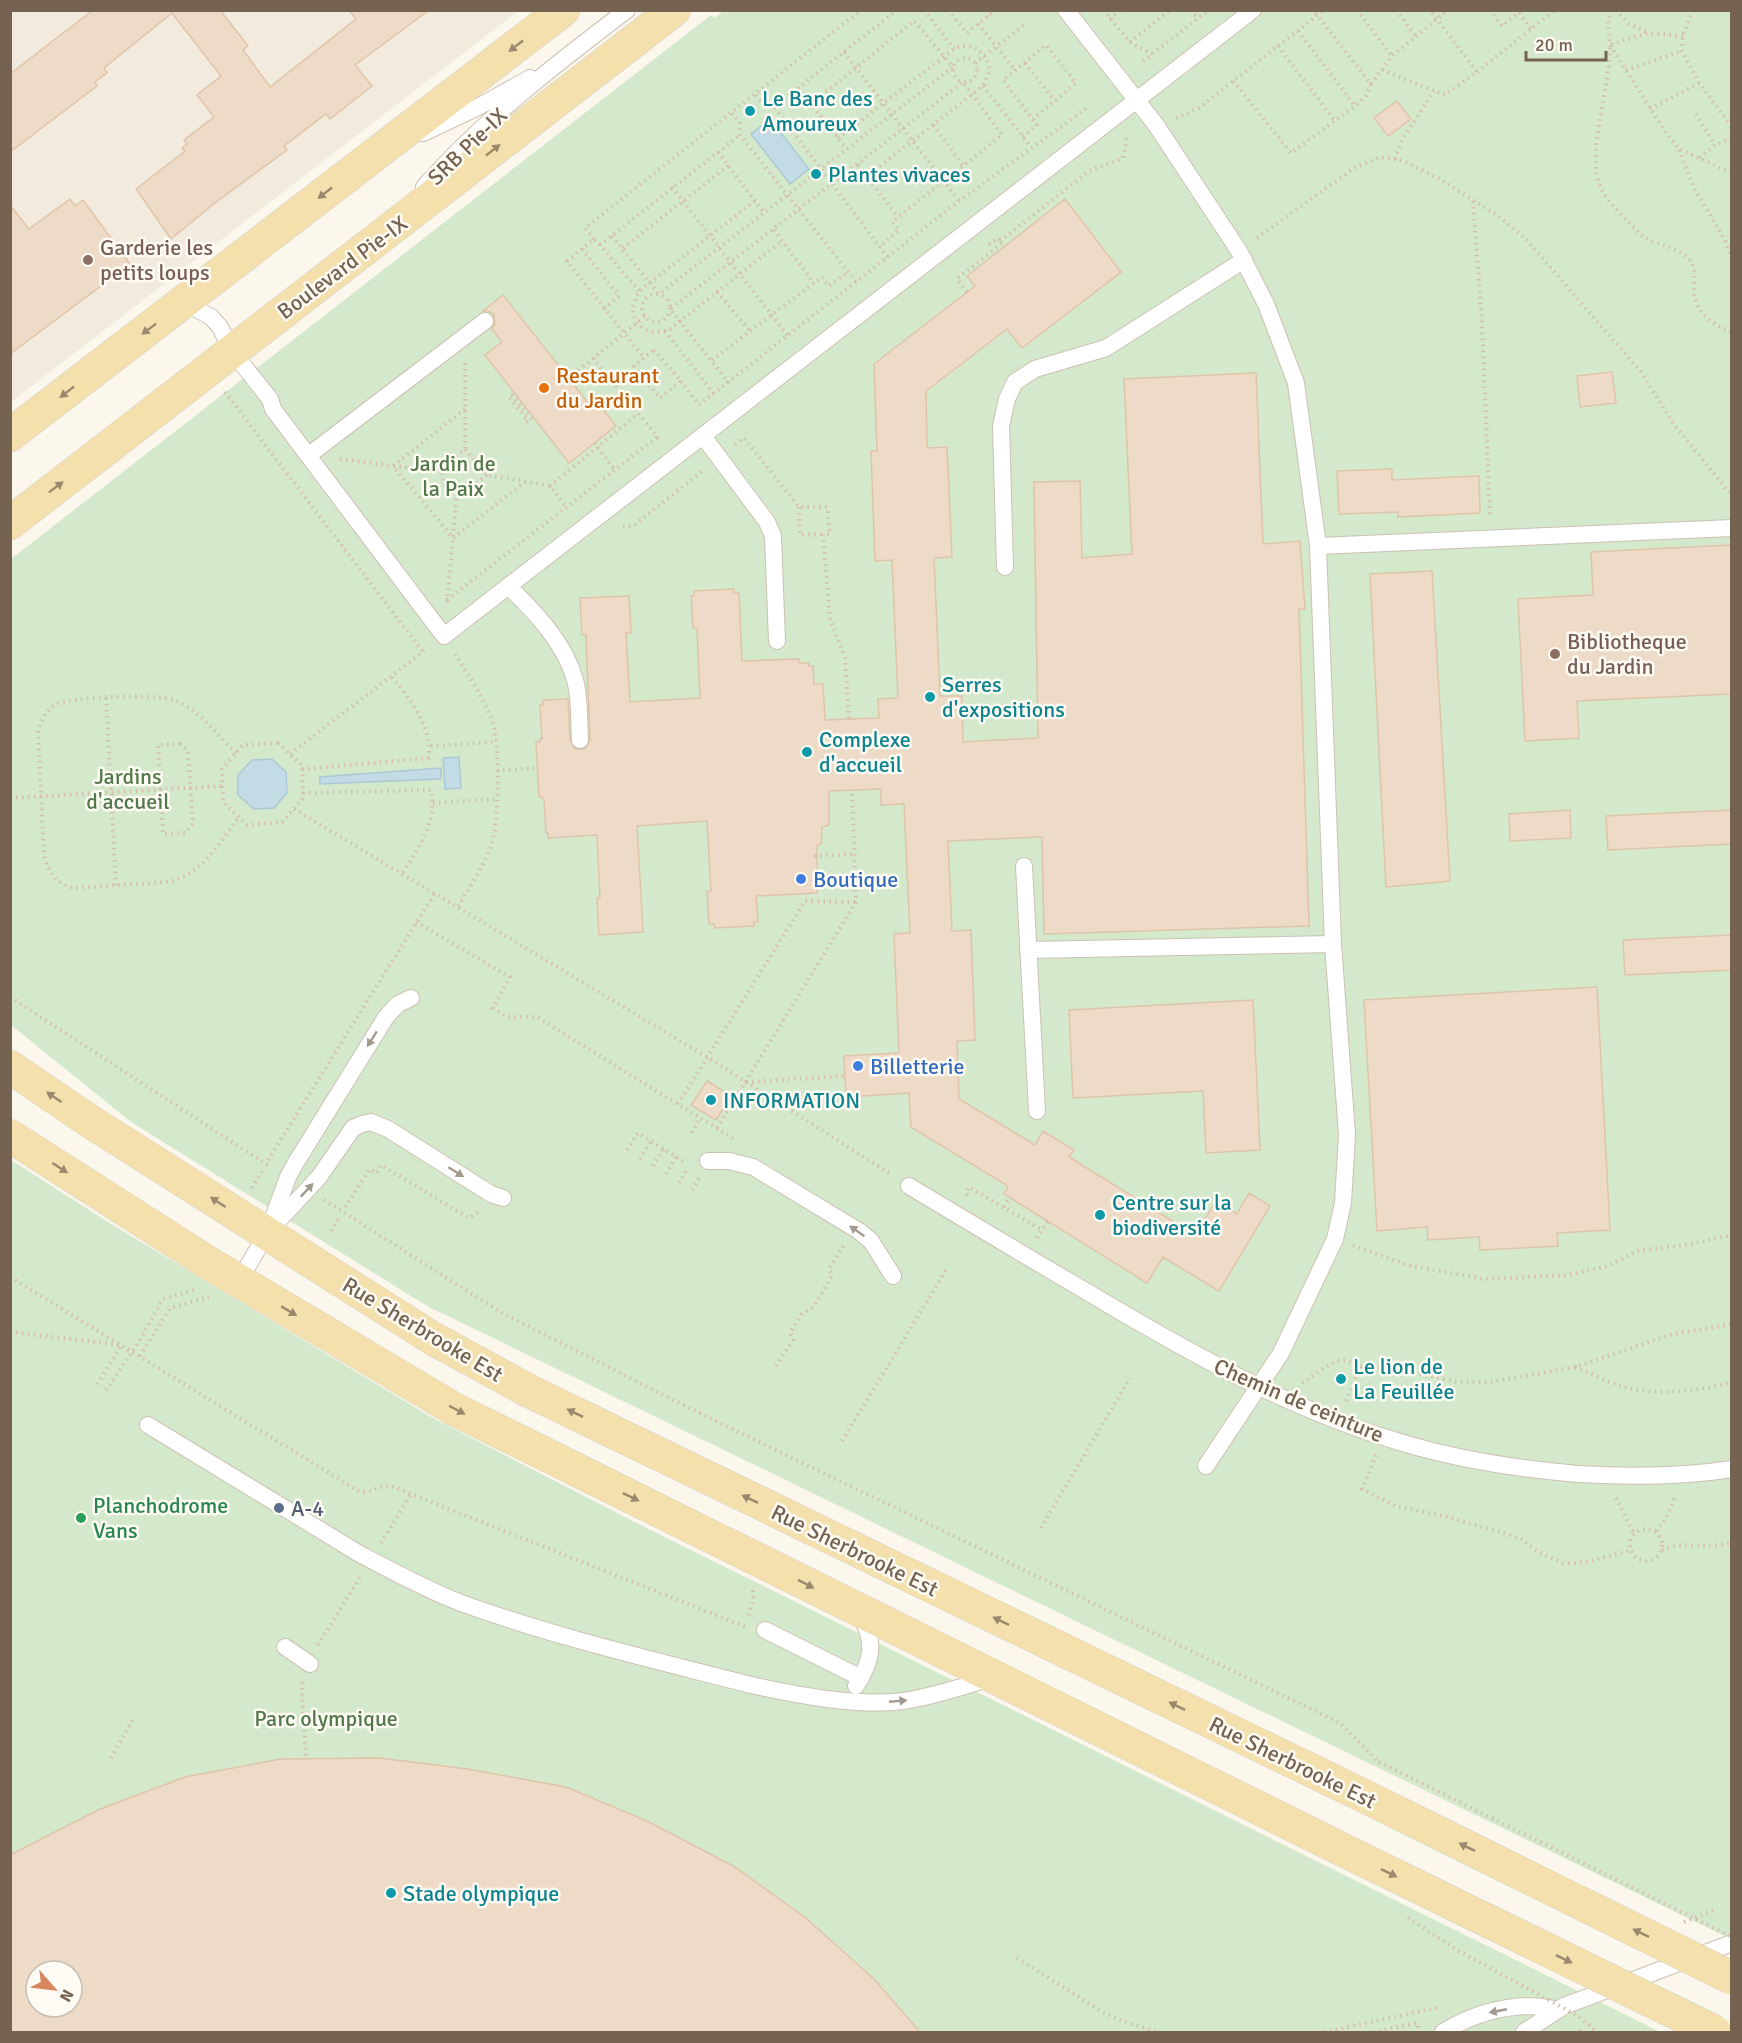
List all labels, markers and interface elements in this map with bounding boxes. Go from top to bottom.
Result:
scale bar [1526,24,1606,62]
text: 20 m [1535,34,1573,56]
one-way arrow [509,40,524,52]
place label: Le Banc des Amoureux [762,85,873,137]
street label: SRB Pie-IX [422,102,513,191]
marker: Le Banc des Amoureux [743,104,757,118]
one-way arrow [486,145,501,157]
place label: Plantes vivaces [828,161,971,188]
marker: Plantes vivaces [809,167,823,181]
one-way arrow [317,187,333,200]
street label: Boulevard Pie-IX [272,210,413,325]
place label: Garderie les petits loups [100,234,213,286]
marker: Garderie les petits loups [81,253,95,267]
one-way arrow [141,323,157,335]
place label: Restaurant du Jardin [556,362,660,414]
marker: Restaurant du Jardin [537,381,551,395]
one-way arrow [60,385,75,397]
park label: Jardin de la Paix [410,450,496,502]
one-way arrow [49,481,64,493]
place label: Bibliotheque du Jardin [1567,628,1687,680]
marker: Bibliotheque du Jardin [1548,647,1562,661]
place label: Serres d'expositions [942,671,1065,723]
marker: Serres d'expositions [923,690,937,704]
place label: Complexe d'accueil [819,726,911,778]
marker: Complexe d'accueil [800,745,814,759]
park label: Jardins d'accueil [86,763,170,815]
place label: Boutique [813,866,898,893]
marker: Boutique [794,872,808,886]
one-way arrow [367,1031,378,1048]
place label: Billetterie [870,1053,964,1080]
marker: Billetterie [851,1059,865,1073]
place label: INFORMATION [723,1087,860,1114]
one-way arrow [46,1091,62,1102]
marker: INFORMATION [704,1093,718,1107]
one-way arrow [52,1162,68,1173]
one-way arrow [448,1166,464,1177]
one-way arrow [300,1183,313,1198]
place label: Centre sur la biodiversité [1112,1189,1232,1241]
one-way arrow [210,1197,226,1208]
marker: Centre sur la biodiversité [1093,1208,1107,1222]
one-way arrow [849,1225,866,1236]
street label: Rue Sherbrooke Est [338,1271,508,1388]
one-way arrow [281,1306,297,1317]
street label: Chemin de ceinture [1210,1353,1388,1448]
place label: Le lion de La Feuillée [1353,1353,1455,1405]
marker: Le lion de La Feuillée [1334,1372,1348,1386]
one-way arrow [449,1405,466,1415]
one-way arrow [566,1409,584,1419]
place label: Planchodrome Vans [93,1492,228,1544]
one-way arrow [623,1492,640,1502]
place label: A-4 [291,1495,324,1522]
one-way arrow [742,1495,759,1504]
street label: Rue Sherbrooke Est [767,1498,943,1603]
marker: A-4 [272,1501,286,1515]
marker: Planchodrome Vans [74,1511,88,1525]
one-way arrow [797,1580,814,1589]
one-way arrow [993,1616,1010,1625]
one-way arrow [888,1696,907,1706]
one-way arrow [1168,1701,1185,1710]
park label: Parc olympique [254,1705,398,1732]
street label: Rue Sherbrooke Est [1205,1710,1381,1815]
one-way arrow [1458,1842,1475,1851]
one-way arrow [1381,1868,1398,1878]
place label: Stade olympique [403,1880,559,1907]
marker: Stade olympique [384,1886,398,1900]
one-way arrow [1633,1929,1650,1938]
one-way arrow [1556,1954,1573,1963]
north arrow [24,1959,84,2019]
text: N [55,1986,78,2005]
one-way arrow [1489,2007,1508,2016]

